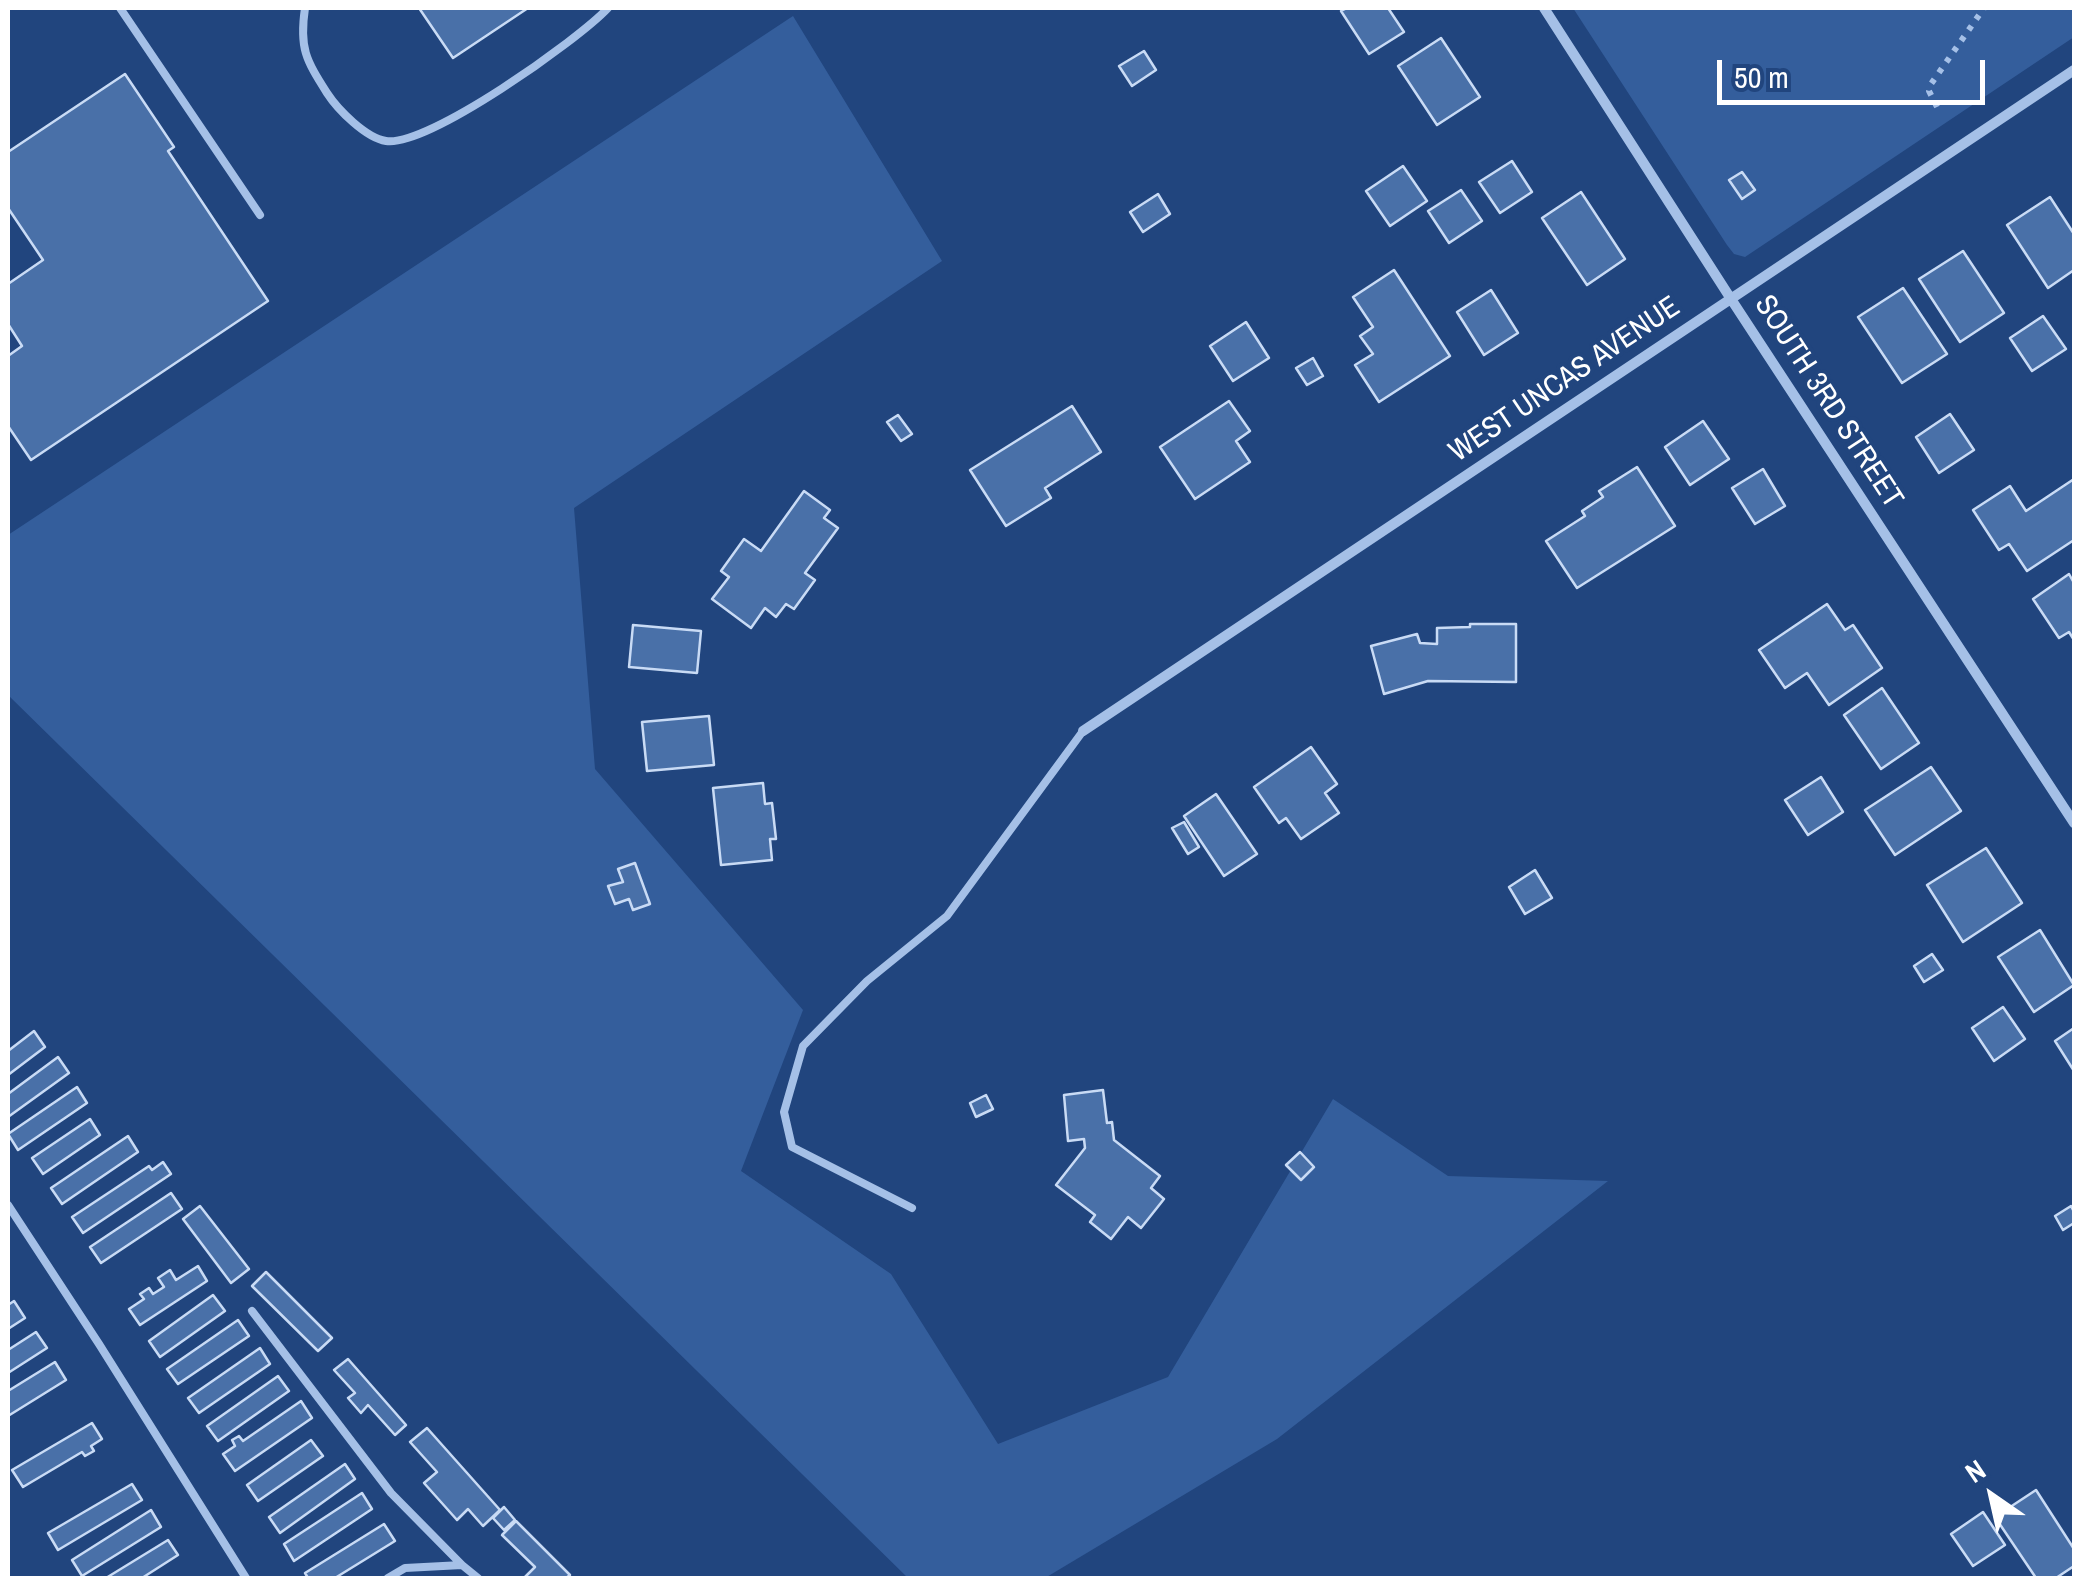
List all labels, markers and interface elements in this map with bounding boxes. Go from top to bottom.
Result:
scale bar [1722,40,1990,102]
text: 50 m [1734,57,1789,97]
street label: SOUTH 3RD STREET [1746,289,1910,515]
street label: WEST UNCAS AVENUE [1443,290,1687,470]
north arrow [1942,1446,2042,1546]
text: N [1958,1451,1993,1492]

